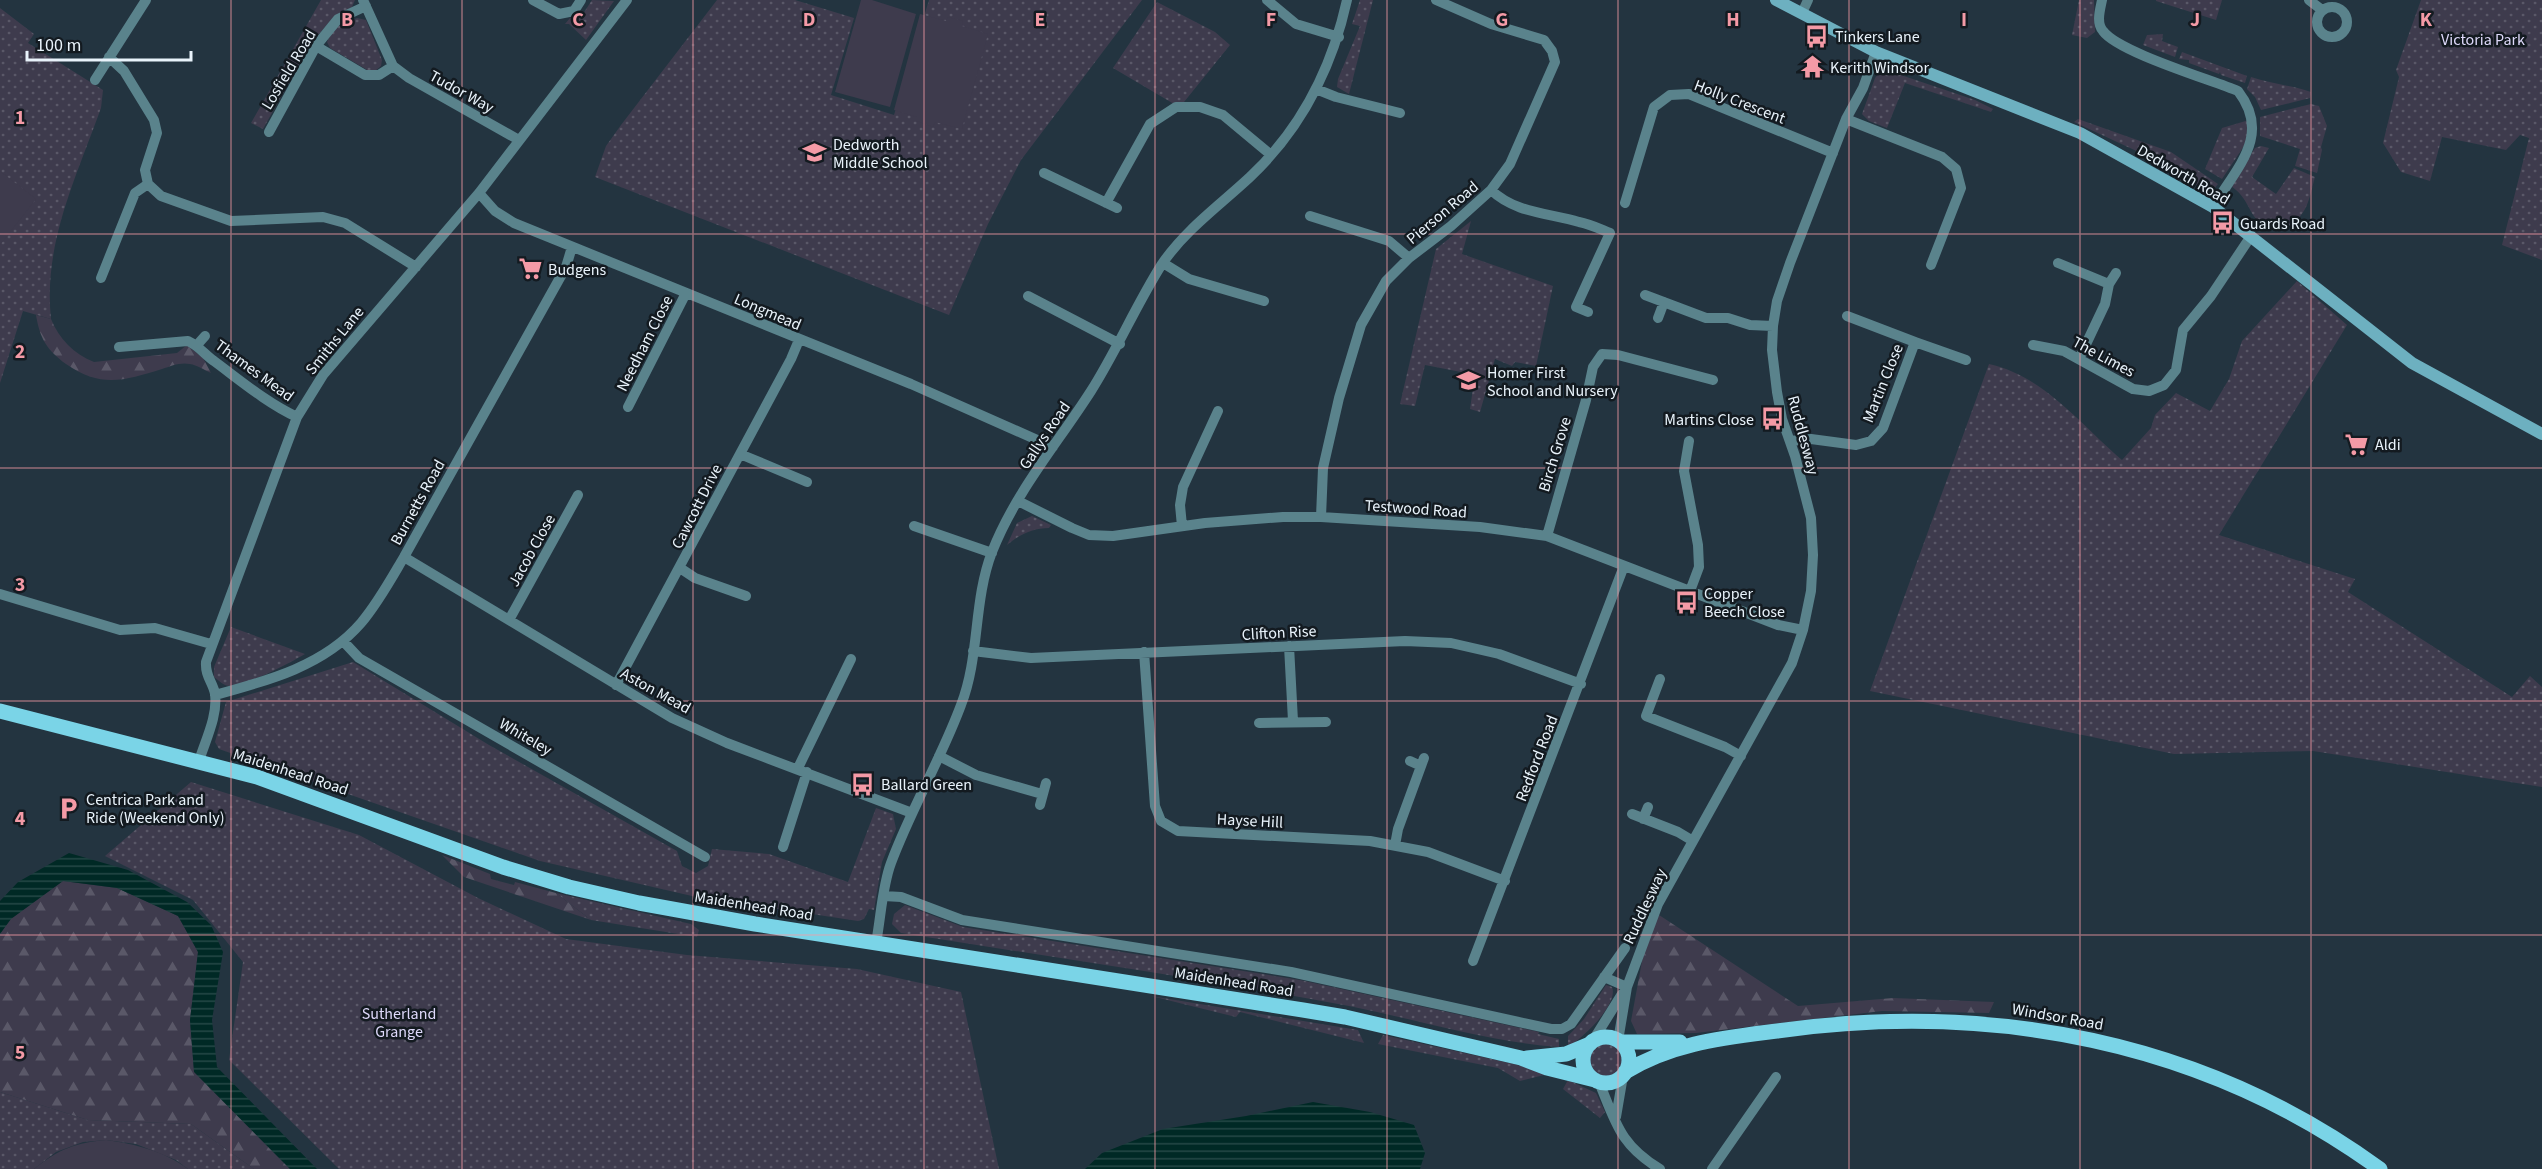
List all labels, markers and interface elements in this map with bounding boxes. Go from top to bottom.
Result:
text: B [341,6,353,34]
text: C [572,6,584,34]
text: D [803,6,815,34]
text: E [1035,6,1045,34]
text: F [1266,6,1276,34]
text: G [1496,6,1508,34]
text: H [1726,6,1740,34]
text: I [1961,6,1967,34]
text: J [2190,6,2200,34]
text: K [2420,6,2433,34]
bus stop icon: Tinkers Lane [1804,23,1830,49]
scale bar [27,24,190,62]
street label: Losfield Road [256,25,321,114]
place label: Tinkers Lane [1835,26,1920,48]
park label: Victoria Park [2441,29,2525,51]
text: 100 m [36,33,81,58]
temple icon: Kerith Windsor [1799,54,1825,80]
place label: Kerith Windsor [1830,57,1929,79]
street label: Tudor Way [425,65,498,119]
street label: Holly Crescent [1691,74,1789,130]
text: 1 [15,104,25,132]
place label: Dedworth Middle School [833,134,928,174]
street label: Dedworth Road [2133,139,2234,210]
school or university icon: Dedworth Middle School [802,140,828,166]
street label: Pierson Road [1402,176,1483,250]
bus stop icon: Guards Road [2209,210,2235,236]
place label: Guards Road [2240,213,2325,235]
supermarket icon: Budgens [517,256,543,282]
place label: Budgens [548,259,607,281]
street label: Longmead [731,288,805,336]
street label: Needham Close [611,292,679,395]
street label: Smiths Lane [300,302,369,380]
street label: The Limes [2068,331,2139,383]
street label: Thames Mead [210,335,298,407]
text: 2 [15,338,25,366]
street label: Martin Close [1857,341,1909,426]
place label: Homer First School and Nursery [1487,362,1618,402]
school or university icon: Homer First School and Nursery [1456,368,1482,394]
street label: Ruddlesway [1782,393,1824,478]
street label: Gallys Road [1014,397,1076,474]
bus stop icon: Martins Close [1759,406,1785,432]
place label: Martins Close [1664,409,1754,431]
street label: Birch Grove [1533,414,1577,494]
supermarket icon: Aldi [2344,431,2370,457]
place label: Aldi [2375,434,2401,456]
street label: Burnetts Road [385,456,450,549]
street label: Cawcott Drive [666,460,728,553]
street label: Testwood Road [1364,494,1468,524]
street label: Jacob Close [503,510,561,591]
text: 3 [15,571,25,599]
place label: Copper Beech Close [1704,583,1785,623]
bus stop icon: Copper Beech Close [1673,589,1699,615]
street label: Clifton Rise [1241,620,1317,646]
street label: Aston Mead [616,662,695,719]
street label: Redford Road [1510,712,1563,805]
street label: Whiteley [495,713,557,761]
street label: Maidenhead Road [230,743,351,801]
bus stop icon: Ballard Green [850,771,876,797]
place label: Ballard Green [881,774,972,796]
place label: Centrica Park and Ride (Weekend Only) [86,789,225,829]
parking icon: Centrica Park and Ride (Weekend Only) [55,795,81,821]
text: 4 [15,805,26,833]
street label: Hayse Hill [1216,808,1284,834]
street label: Ruddlesway [1618,865,1672,948]
street label: Maidenhead Road [693,886,815,926]
street label: Maidenhead Road [1173,962,1295,1002]
street label: Windsor Road [2010,998,2105,1036]
park label: Sutherland Grange [362,1003,436,1043]
text: 5 [15,1039,25,1067]

